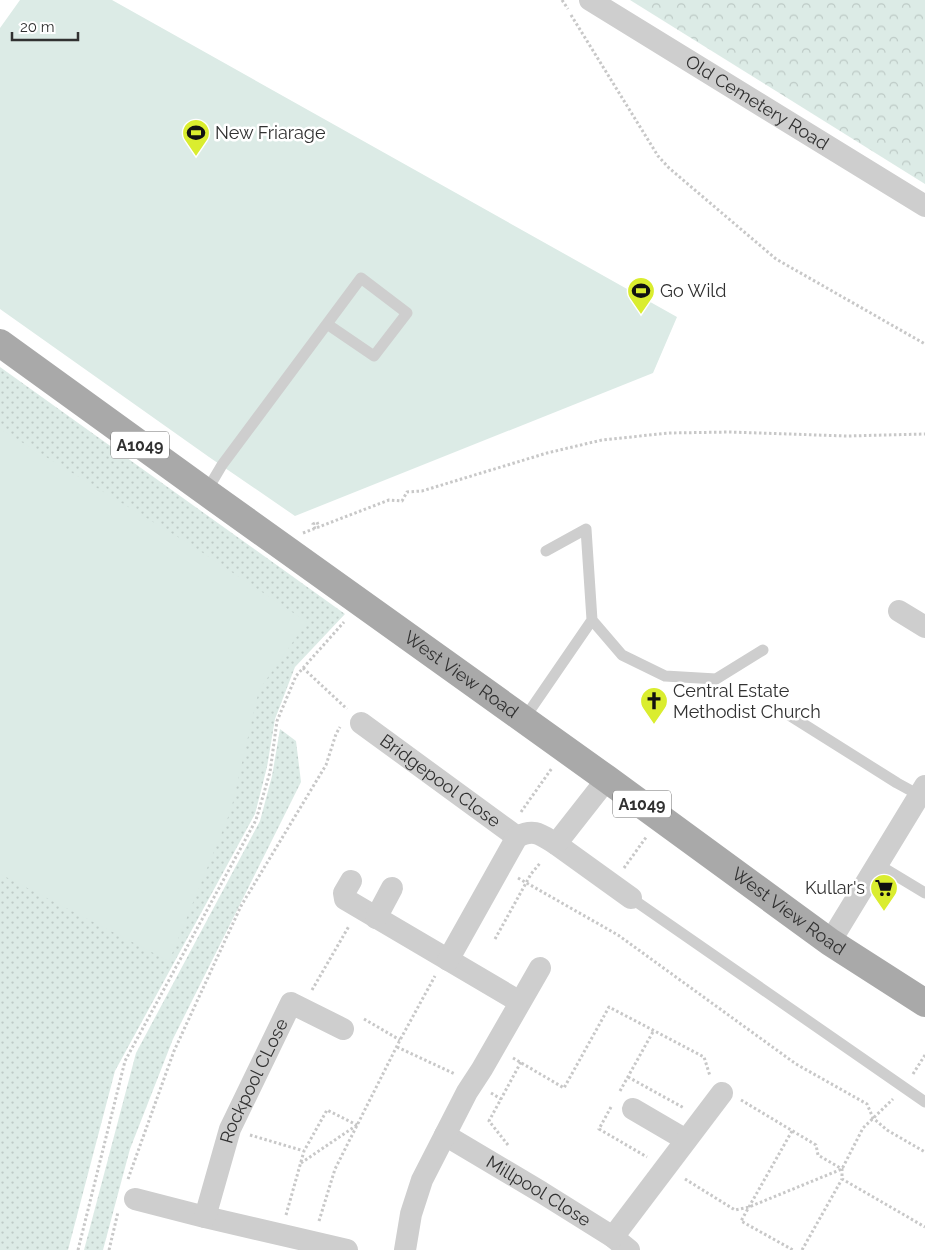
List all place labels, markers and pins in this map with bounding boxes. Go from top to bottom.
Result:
sports icon: New Friarage [181,118,211,157]
place label: New Friarage [215,122,326,143]
sports icon: Go Wild [626,276,656,315]
place label: Go Wild [660,280,726,301]
place label: Central Estate Methodist Church [673,680,821,722]
church icon: Central Estate Methodist Church [639,686,669,725]
supermarket icon: Kullar's [869,873,899,912]
place label: Kullar's [805,877,865,898]

